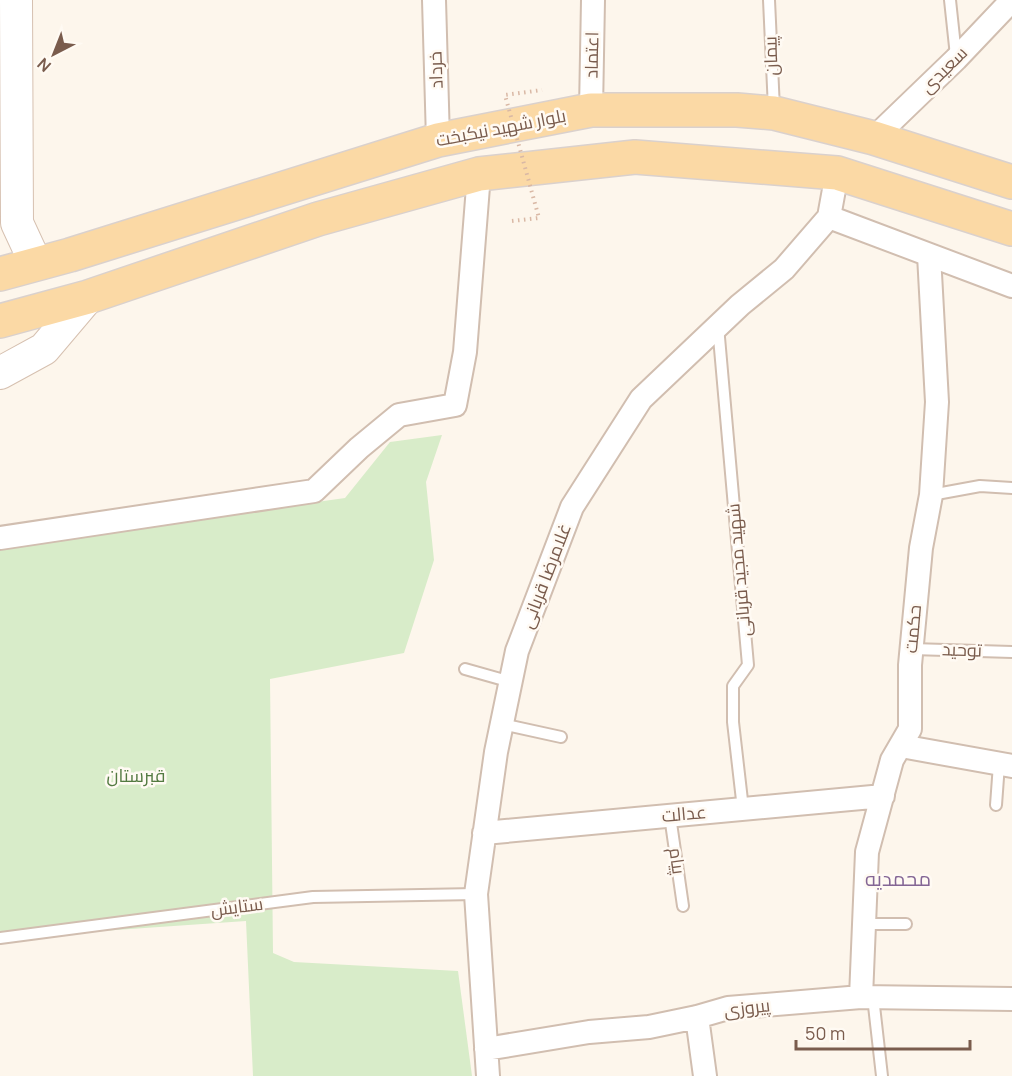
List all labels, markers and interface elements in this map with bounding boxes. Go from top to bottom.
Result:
north arrow [24,24,84,84]
street label: اعتماد [579,31,603,79]
street label: پیمان [757,36,784,76]
street label: سعیدی [915,41,972,98]
street label: خرداد [422,51,448,89]
text: N [32,53,56,77]
street label: بلوار شهید نیکبخت [434,103,568,151]
street label: شهید مجید قربانی [720,503,756,638]
street label: غلامرضا قربانی [514,520,576,632]
street label: حکمت [898,604,926,654]
street label: توحید [942,636,983,662]
park label: قبرستان [106,763,166,787]
street label: عدالت [661,799,707,827]
street label: پیام [663,846,692,876]
district label: محمدیه [865,865,931,892]
street label: ستایش [209,891,265,921]
street label: پیروزی [723,992,772,1023]
scale bar [796,1013,970,1051]
text: 50 m [805,1021,845,1045]

